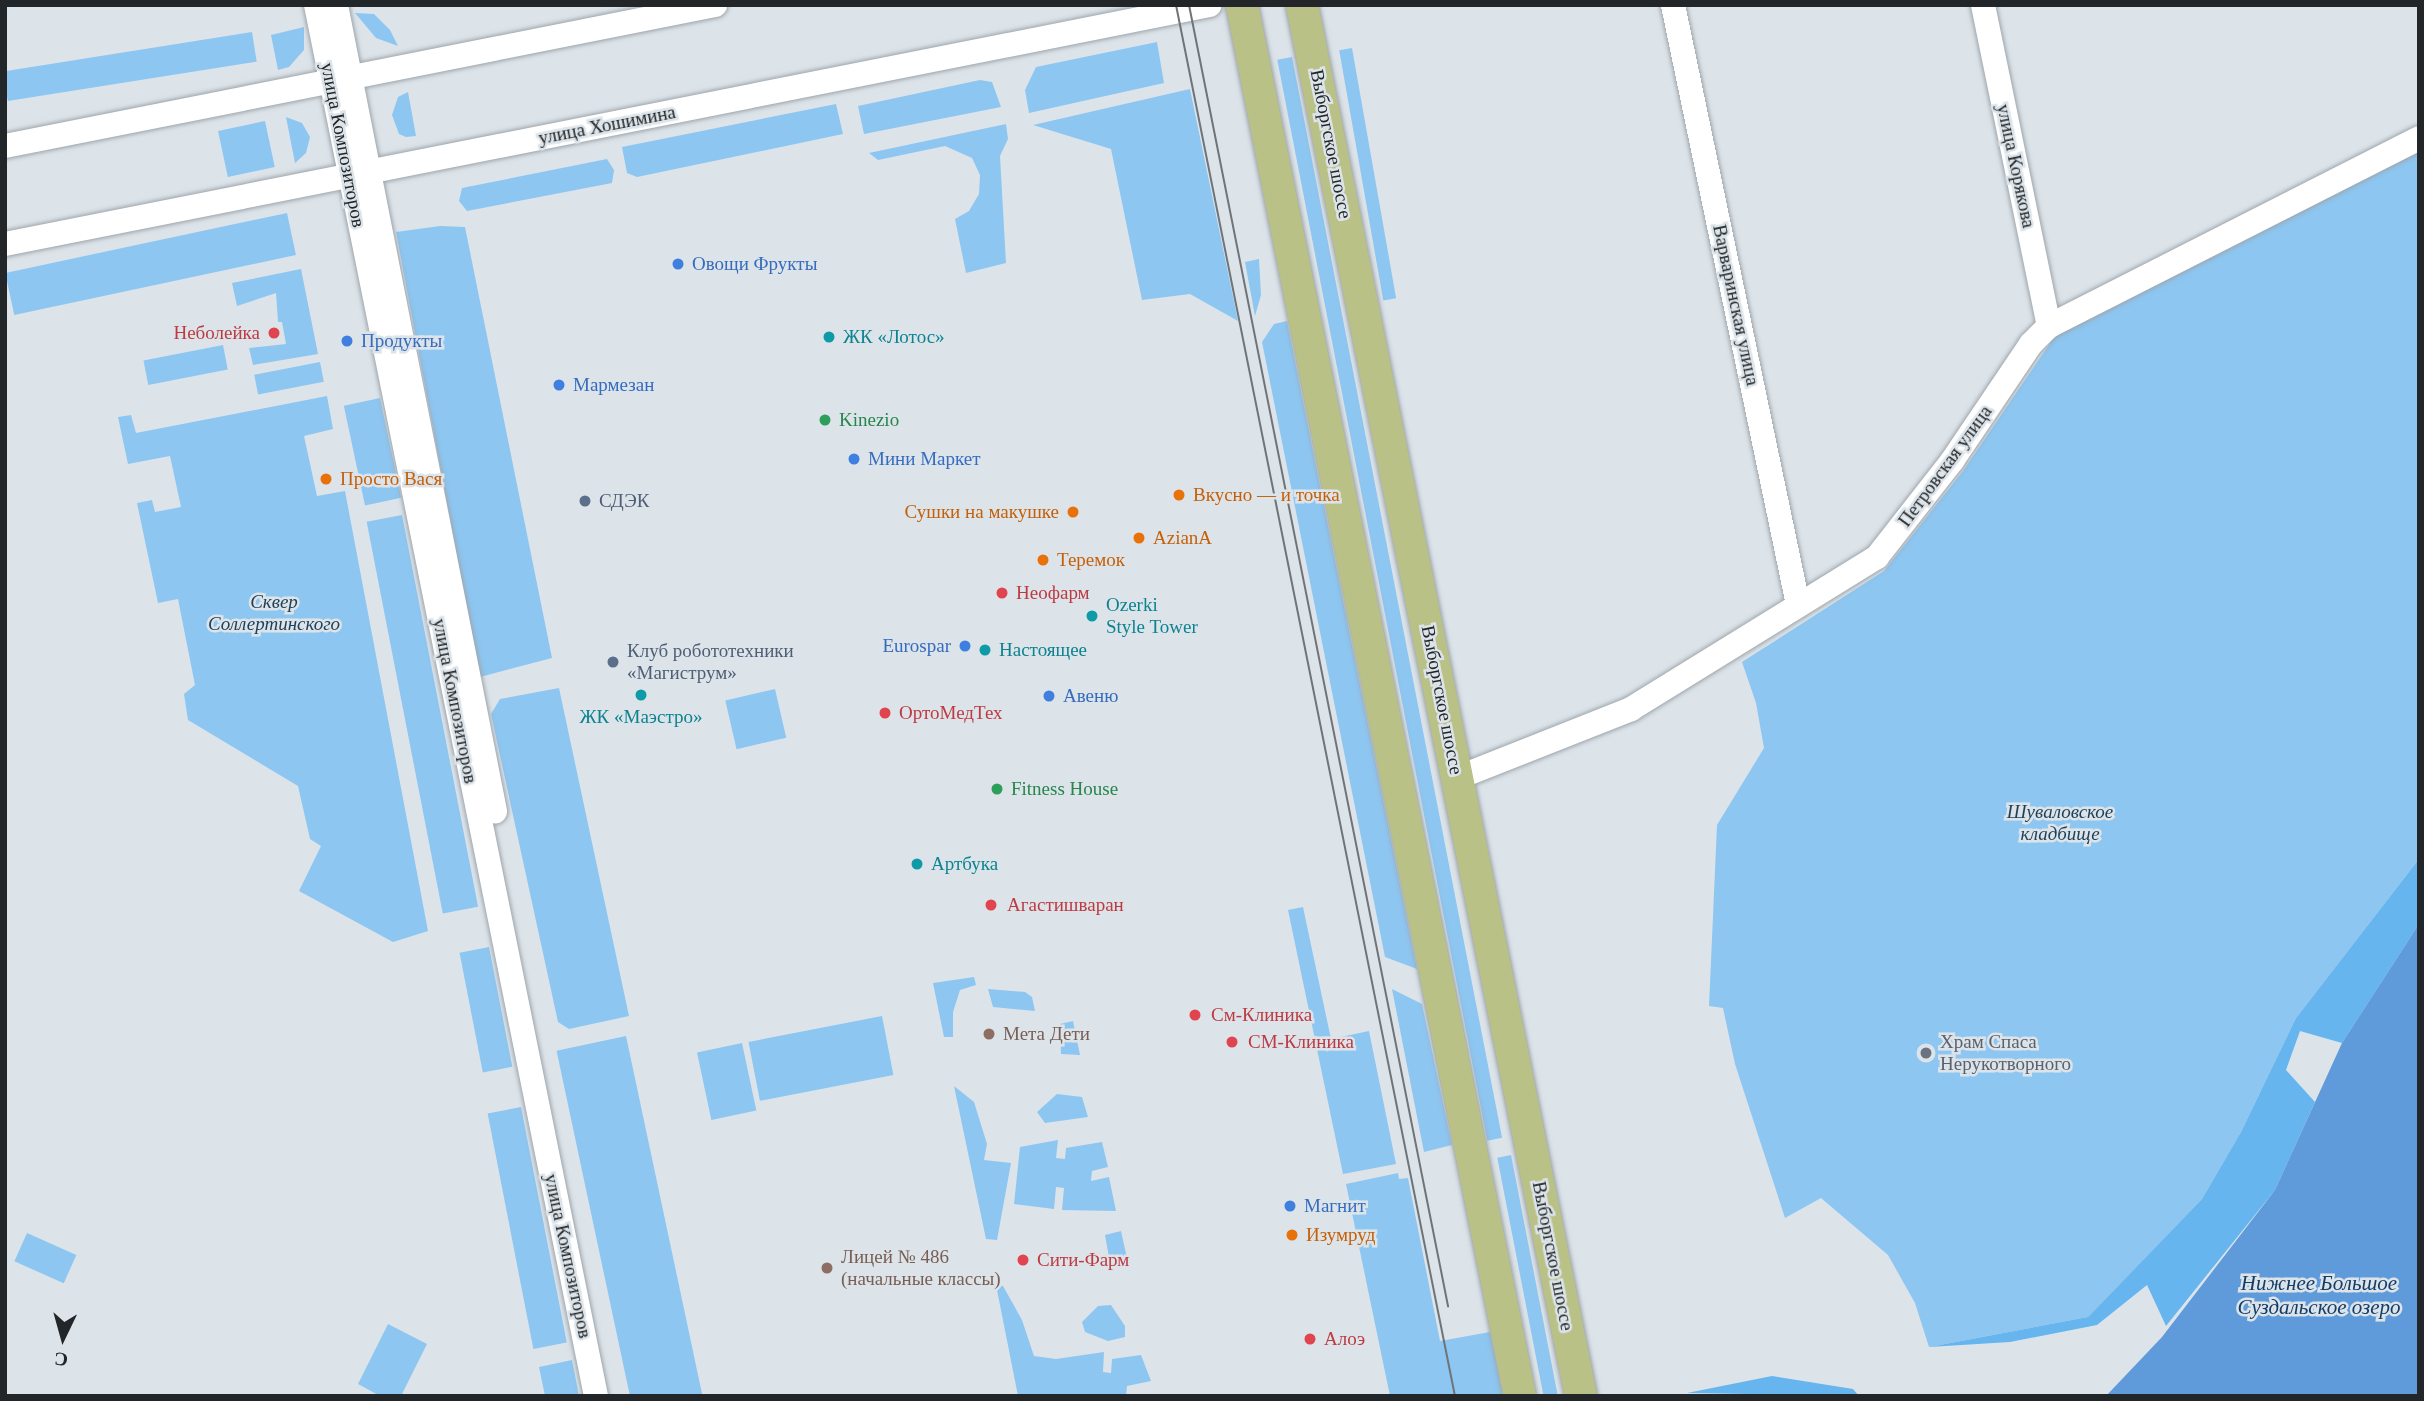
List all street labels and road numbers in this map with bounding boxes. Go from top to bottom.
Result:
street label: улица Композиторов [316,61,370,229]
street label: Выборгское шоссе [1305,67,1357,221]
street label: улица Хошимина [536,101,678,149]
street label: улица Корякова [1992,102,2040,230]
street label: Варваринская улица [1708,223,1764,387]
street label: Петровская улица [1893,401,1997,531]
street label: улица Композиторов [428,617,482,785]
street label: Выборгское шоссе [1416,623,1468,777]
street label: улица Композиторов [539,1172,597,1340]
street label: Выборгское шоссе [1527,1179,1579,1333]

